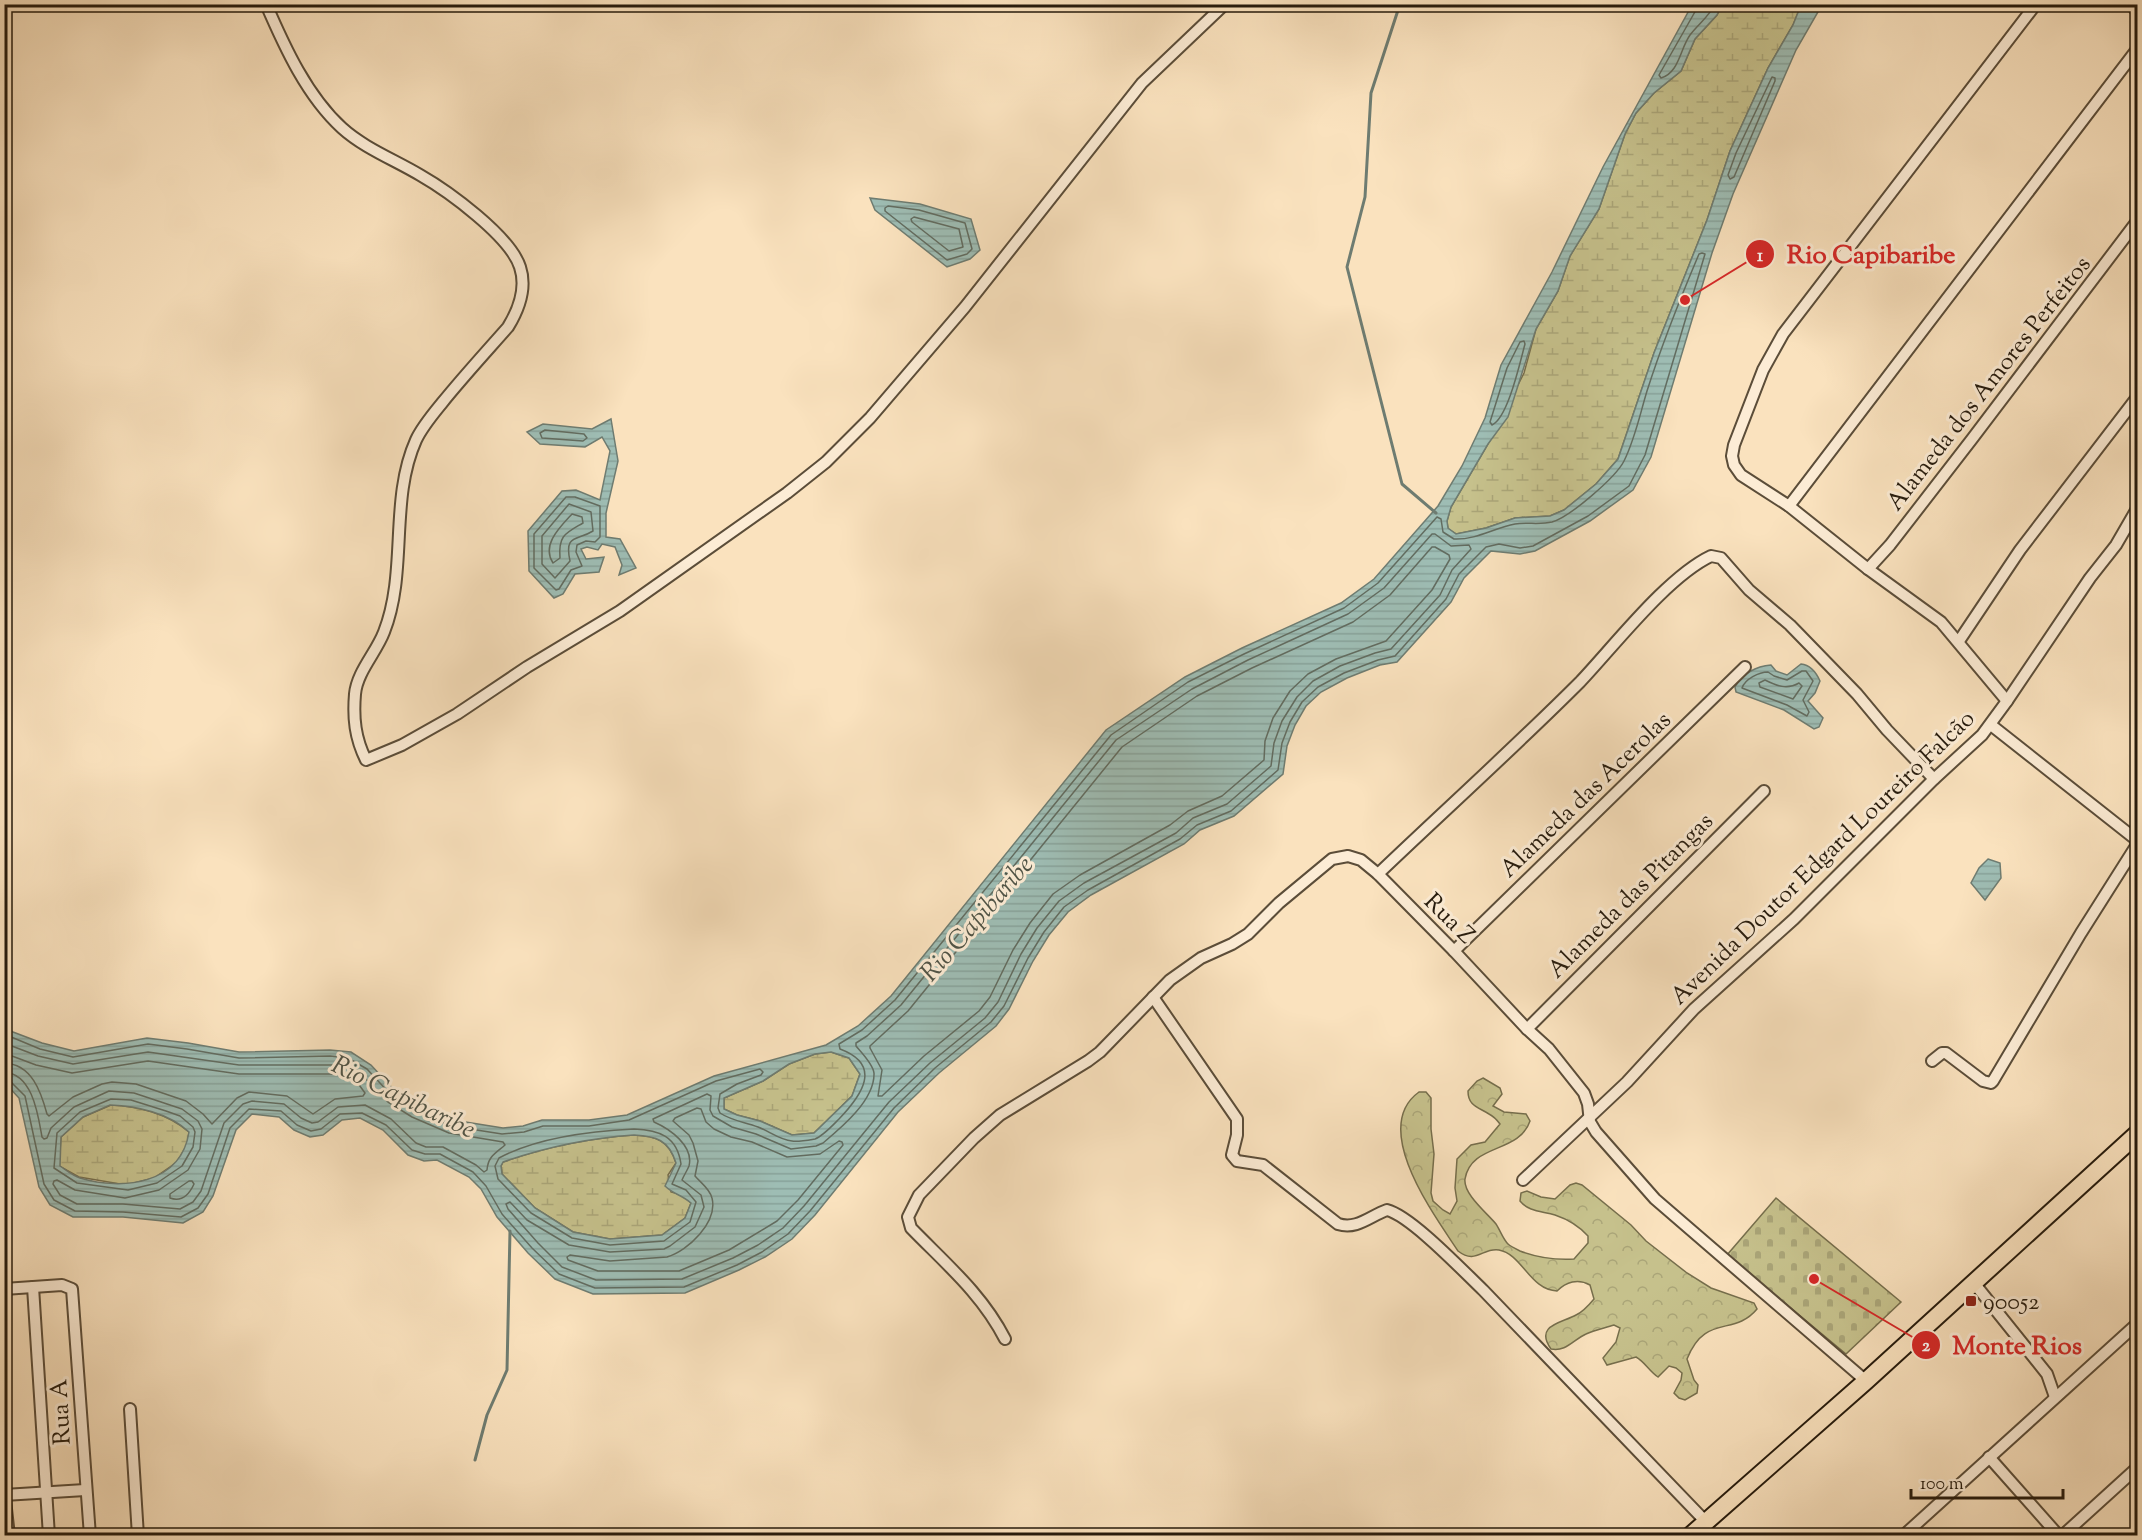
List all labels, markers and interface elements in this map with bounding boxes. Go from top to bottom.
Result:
callout: Rio Capibaribe [1745,232,1967,276]
text: Rio Capibaribe [1787,238,1955,275]
text: 1 [1757,244,1764,270]
street label: Alameda dos Amores Perfeitos [1879,250,2100,519]
street label: Avenida Doutor Edgard Loureiro Falcão [1663,703,1983,1014]
street label: Alameda das Acerolas [1493,705,1680,886]
street label: Alameda das Pitangas [1541,806,1722,987]
water label: Rio Capibaribe [913,849,1043,991]
street label: Rua Z [1415,886,1482,953]
water label: Rio Capibaribe [325,1047,481,1149]
place label: 90052 [1983,1286,2040,1320]
marker: 90052 [1964,1294,1978,1308]
callout: Monte Rios [1911,1323,2094,1367]
text: Monte Rios [1952,1329,2082,1366]
text: 2 [1922,1334,1931,1360]
street label: Rua A [43,1378,81,1446]
scale bar [1911,1462,2062,1500]
text: 100 m [1920,1472,1964,1498]

